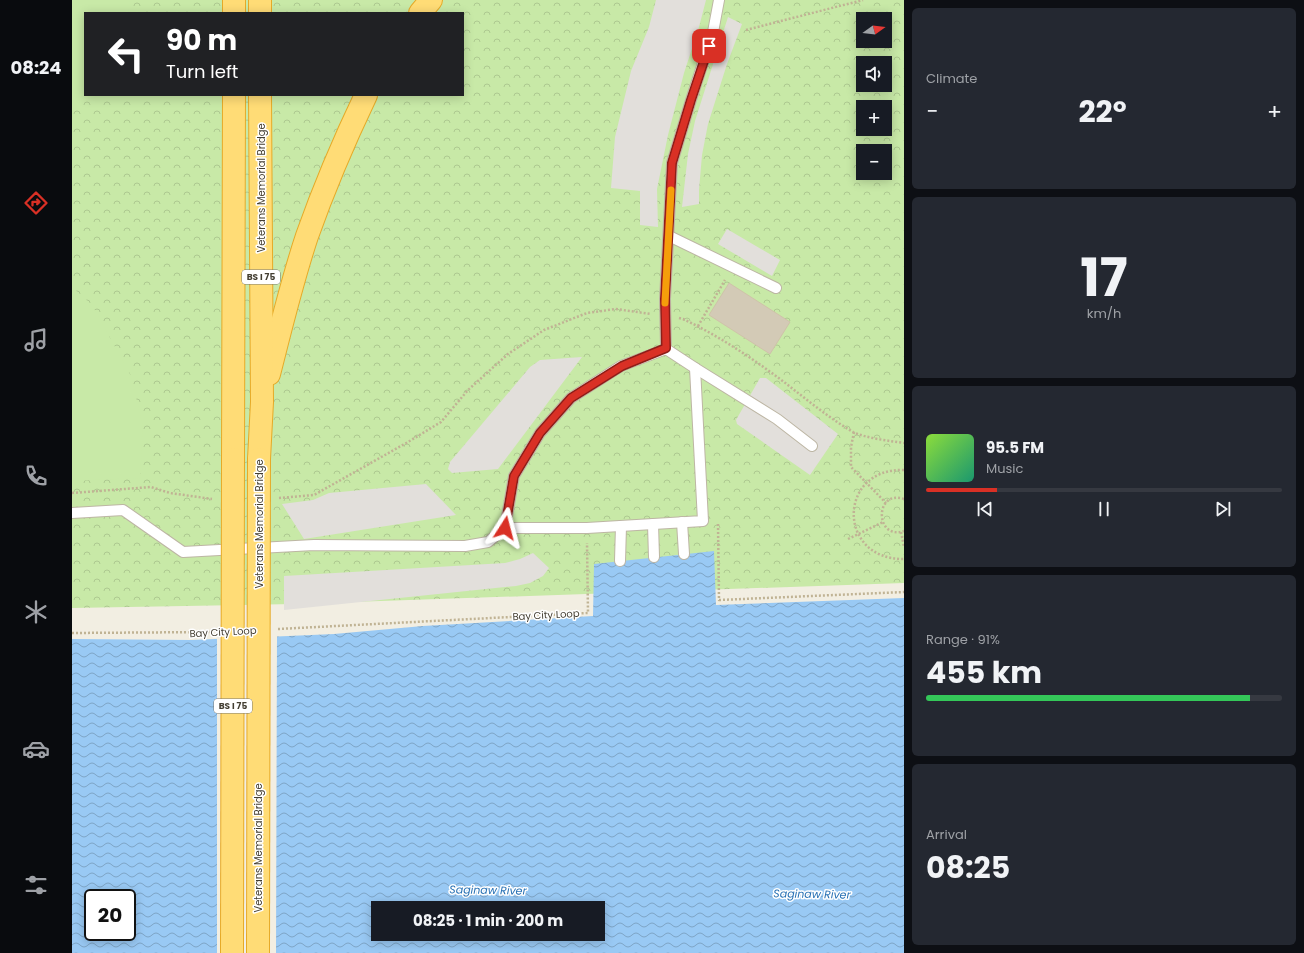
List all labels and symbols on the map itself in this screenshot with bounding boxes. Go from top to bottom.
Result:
north arrow [856,12,892,48]
pin [692,29,726,63]
street label: Veterans Memorial Bridge [254,123,269,253]
road number: BS I 75 [242,270,280,284]
street label: Veterans Memorial Bridge [252,459,267,589]
position arrow [484,507,526,549]
street label: Bay City Loop [512,606,580,624]
street label: Bay City Loop [189,623,257,641]
road number: BS I 75 [214,699,252,713]
street label: Veterans Memorial Bridge [251,783,266,913]
water label: Saginaw River [449,881,528,899]
water label: Saginaw River [773,885,852,903]
speed limit sign: 20 [84,889,136,941]

